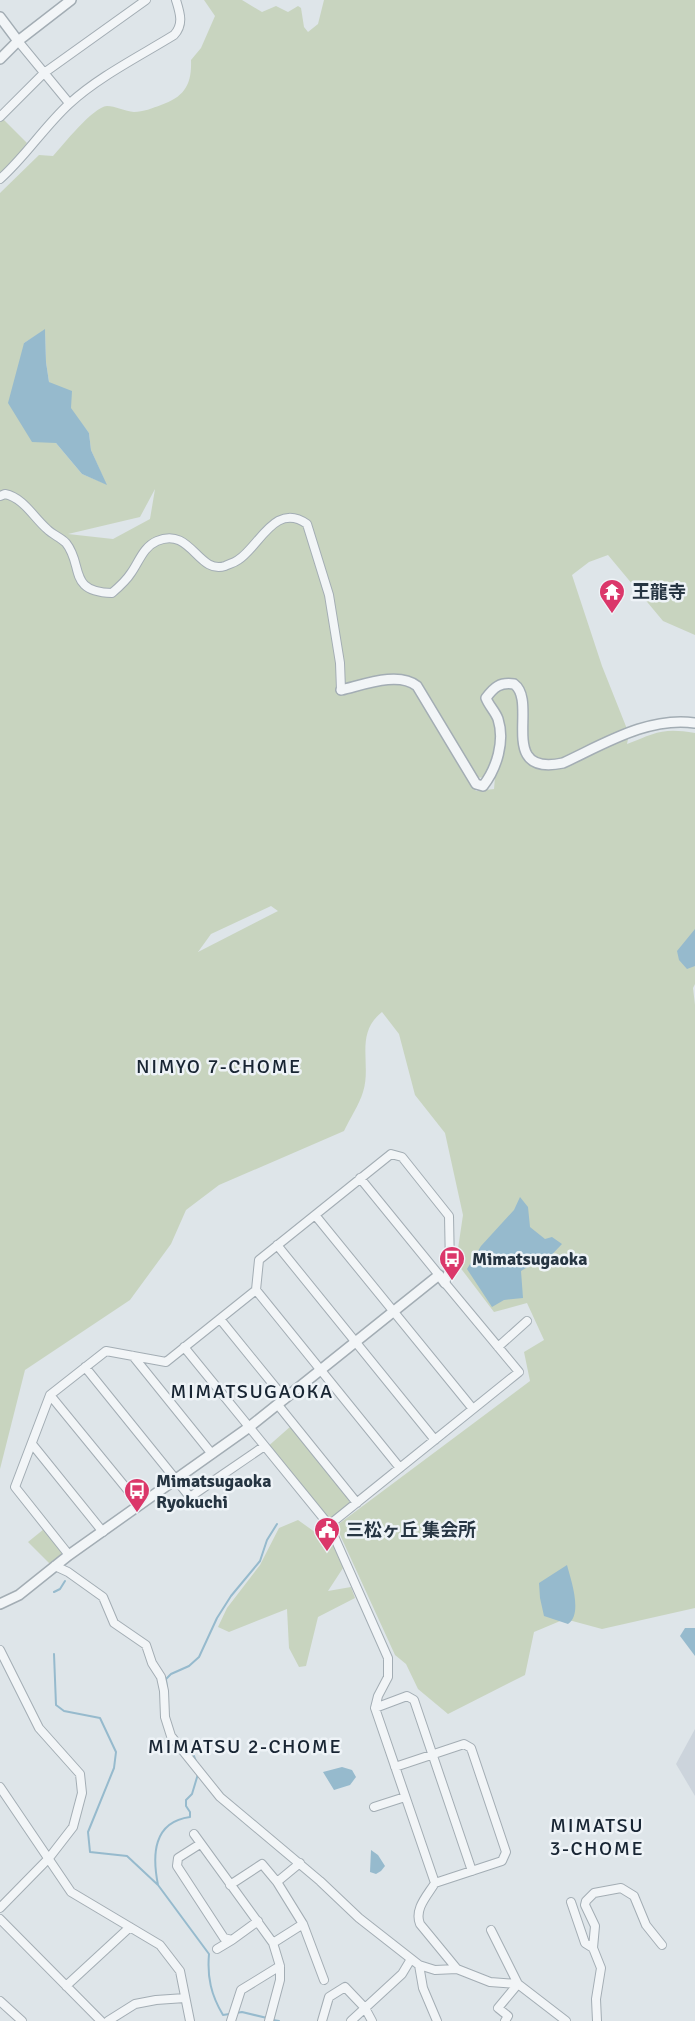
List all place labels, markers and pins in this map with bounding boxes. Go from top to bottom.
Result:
temple icon: 王龍寺 [597,577,627,615]
place label: 王龍寺 [632,581,686,603]
bus stop icon: Mimatsugaoka [437,1244,467,1282]
place label: Mimatsugaoka [472,1248,587,1270]
place label: Mimatsugaoka Ryokuchi [156,1470,271,1513]
bus stop icon: Mimatsugaoka Ryokuchi [122,1476,152,1514]
public building icon: 三松ヶ丘 集会所 [312,1515,342,1553]
place label: 三松ヶ丘 集会所 [346,1519,476,1541]

